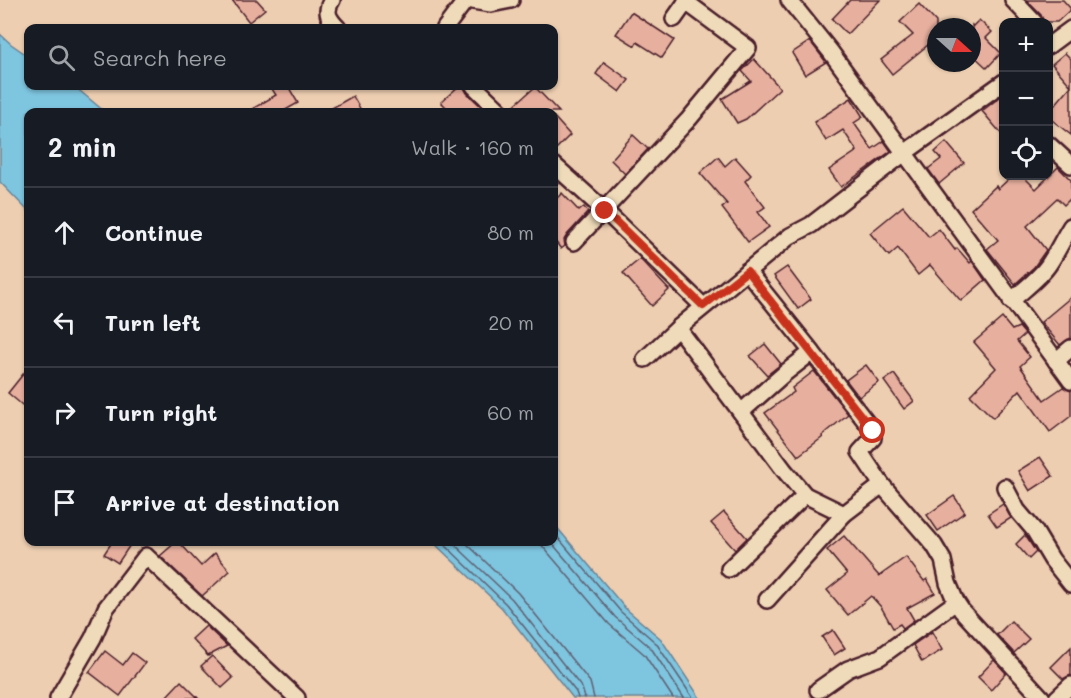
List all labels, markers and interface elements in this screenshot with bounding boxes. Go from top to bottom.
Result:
north arrow [927,18,981,72]
map controls [999,18,1053,180]
button: + [999,18,1053,72]
search box [24,24,558,90]
icon: search [45,41,78,74]
text: Search here [93,43,227,72]
button: − [999,72,1053,126]
button: locate [999,126,1053,180]
text: 2 min [48,130,116,164]
text: Walk · 160 m [411,134,534,160]
route end [591,197,617,223]
icon: ahead [48,216,81,249]
text: Continue [105,218,203,247]
text: 80 m [487,219,534,245]
icon: left [48,306,81,339]
text: Turn left [105,308,201,337]
text: 20 m [488,309,534,335]
icon: right [48,396,81,429]
text: Turn right [105,398,217,427]
text: 60 m [487,399,534,425]
route start [859,417,885,443]
icon: arrive [48,486,81,519]
text: Arrive at destination [105,488,340,517]

